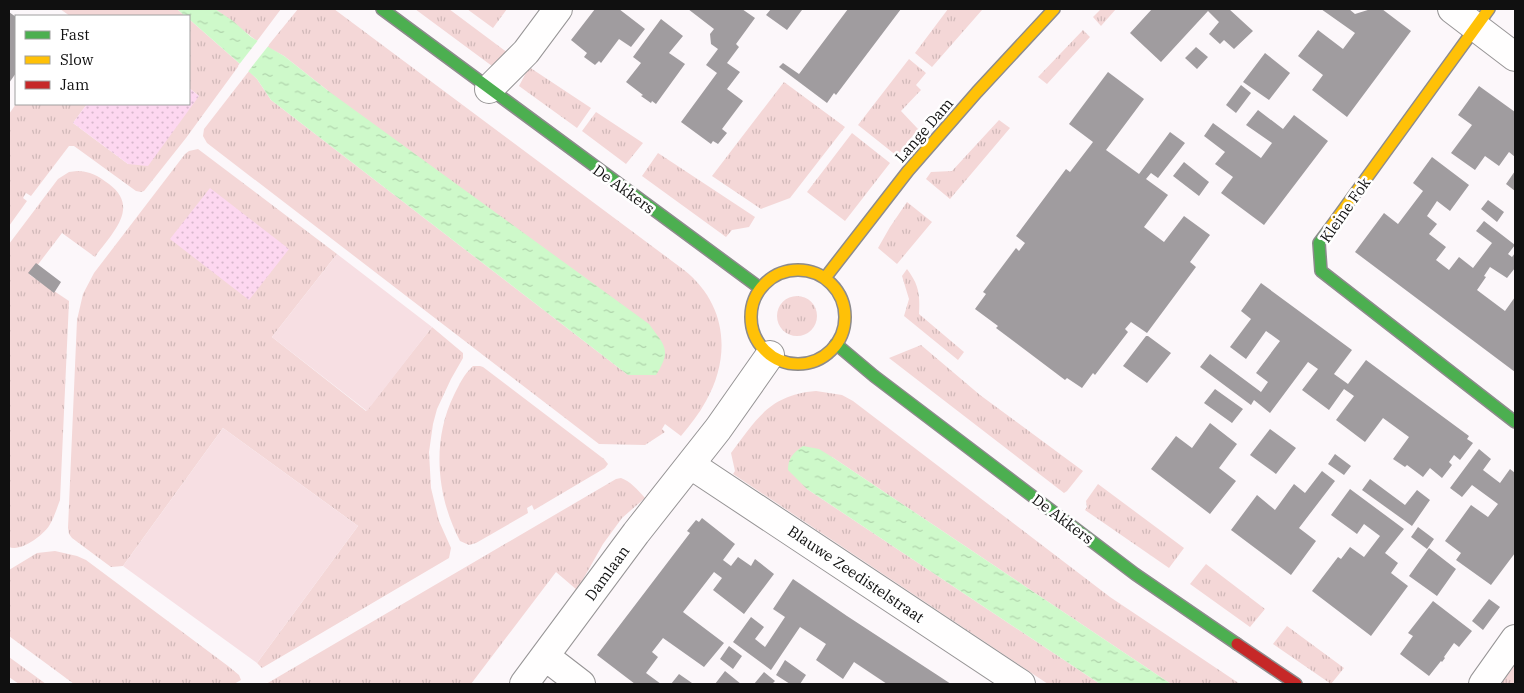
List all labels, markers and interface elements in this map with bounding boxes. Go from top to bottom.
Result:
legend [15,15,190,105]
text: Fast [60,25,90,44]
text: Slow [60,50,94,69]
text: Jam [60,75,89,94]
street label: Lange Dam [891,94,957,166]
street label: De Akkers [589,160,659,218]
street label: Kleine Fok [1316,174,1374,246]
street label: De Akkers [1029,490,1097,548]
street label: Blauwe Zeedistelstraat [784,521,928,627]
street label: Damlaan [581,541,634,604]

